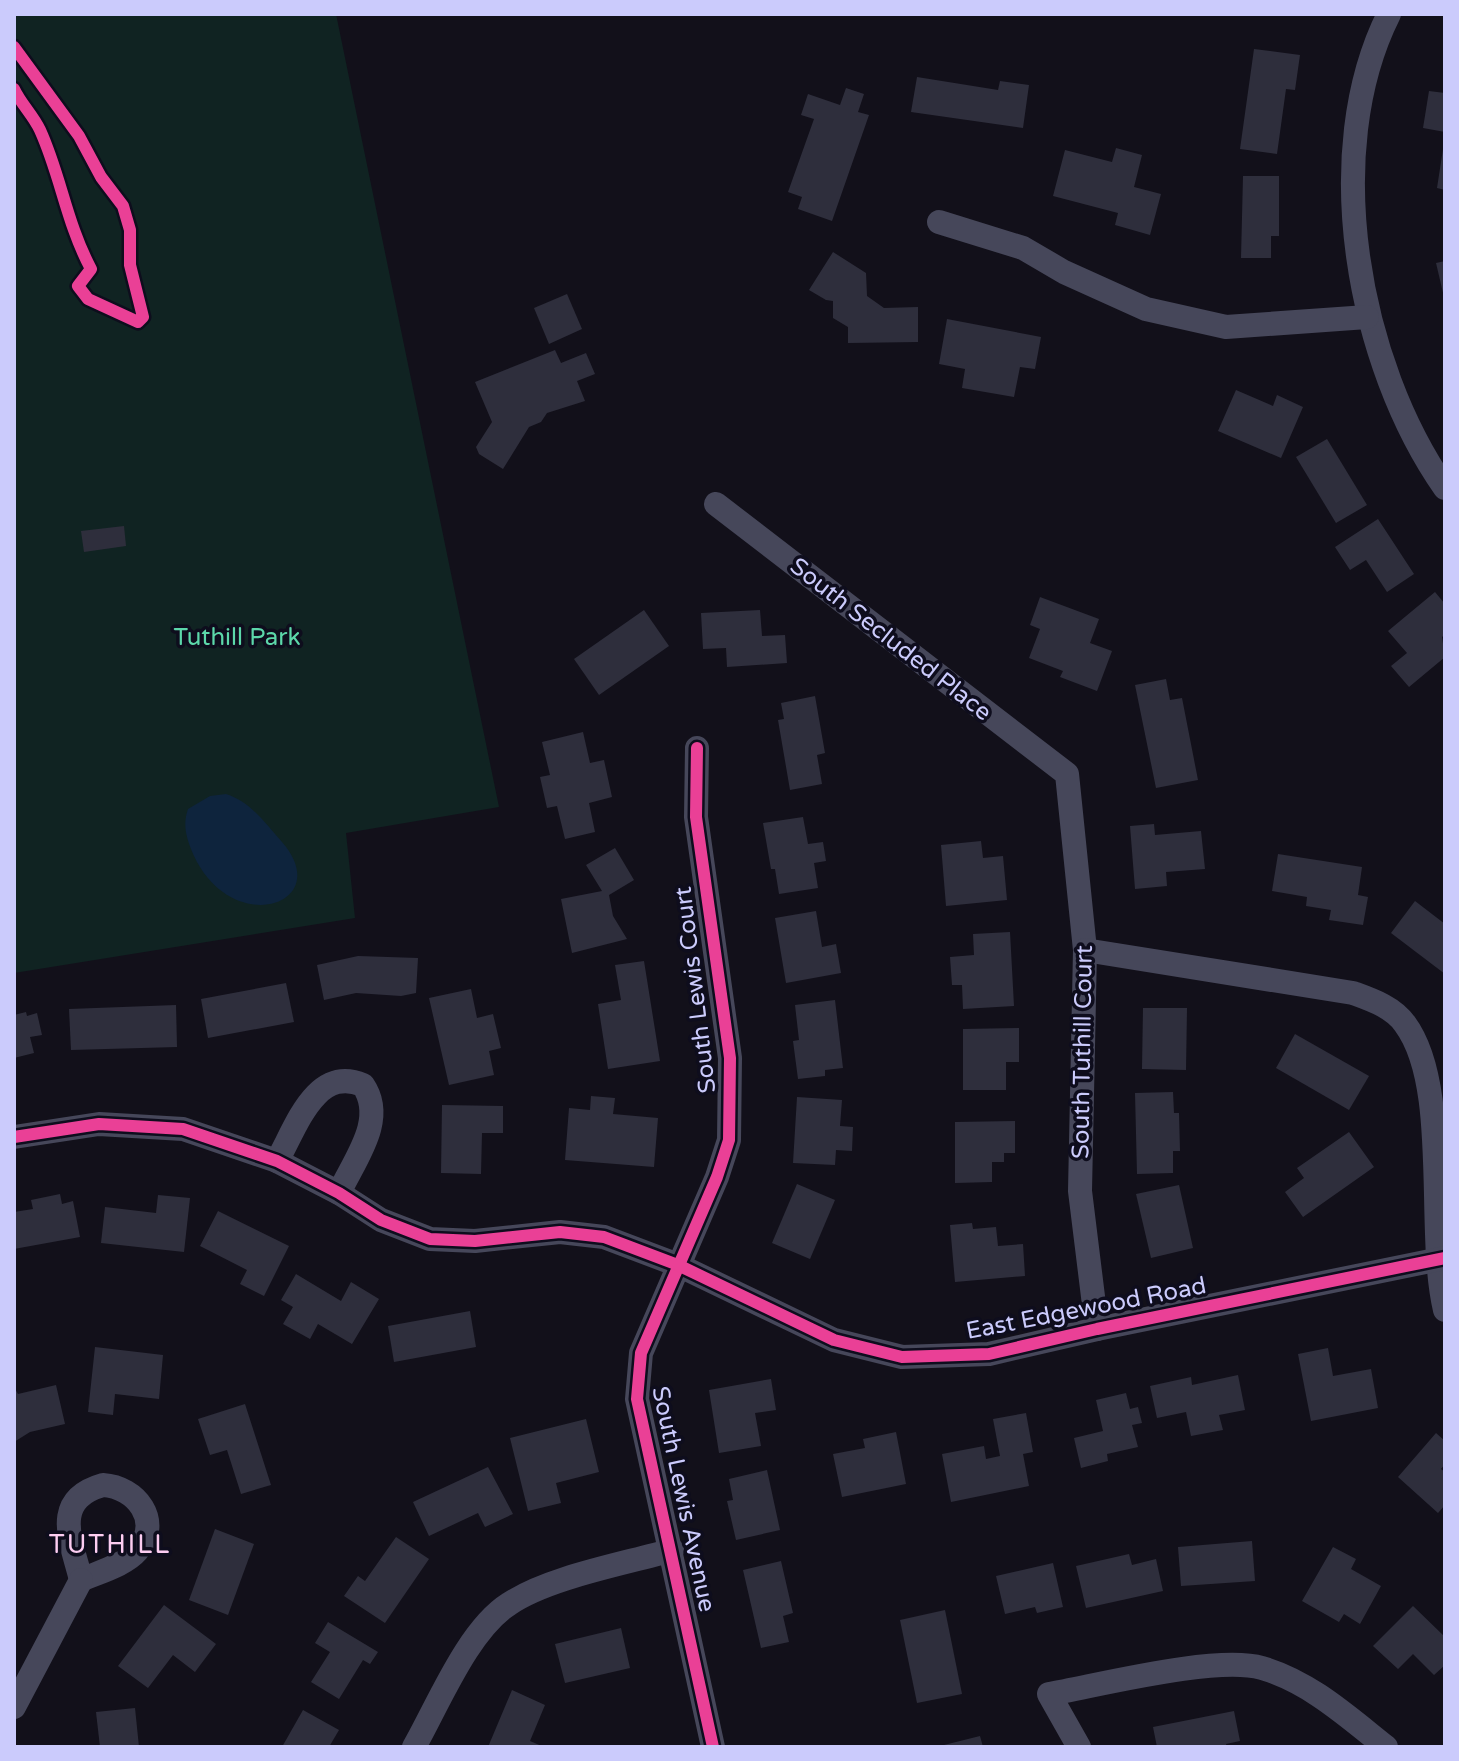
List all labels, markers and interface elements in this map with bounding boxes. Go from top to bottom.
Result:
street label: South Secluded Place [784,552,997,727]
park label: Tuthill Park [173,623,301,652]
street label: South Lewis Court [668,885,723,1095]
street label: South Tuthill Court [1066,945,1099,1159]
street label: East Edgewood Road [964,1271,1209,1346]
street label: South Lewis Avenue [645,1384,722,1615]
district label: TUTHILL [49,1529,171,1560]

